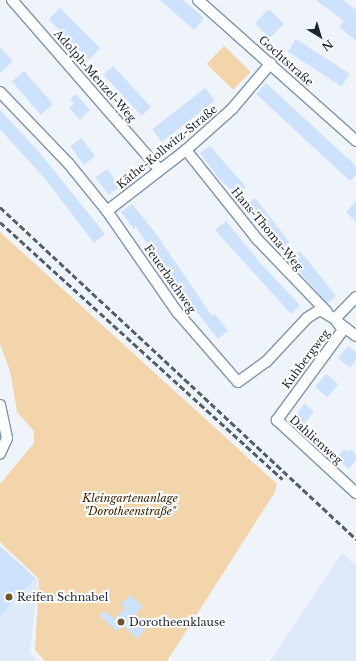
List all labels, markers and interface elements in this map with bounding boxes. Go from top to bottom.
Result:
north arrow [300,16,340,56]
street label: Adolph-Menzel-Weg [51,27,139,125]
street label: Gochtstraße [256,33,316,89]
text: N [319,37,336,54]
street label: Käthe-Kollwitz-Straße [114,103,220,191]
street label: Hans-Thoma-Weg [228,185,306,273]
street label: Feuerbachweg [141,242,199,316]
street label: Kuhbergweg [279,327,333,391]
street label: Dahlienweg [287,413,345,467]
park label: Kleingartenanlage "Dorotheenstraße" [82,492,178,518]
place label: Reifen Schnabel [17,590,108,604]
marker: Reifen Schnabel [4,592,14,602]
place label: Dorotheenklause [129,615,225,629]
marker: Dorotheenklause [116,617,126,627]

